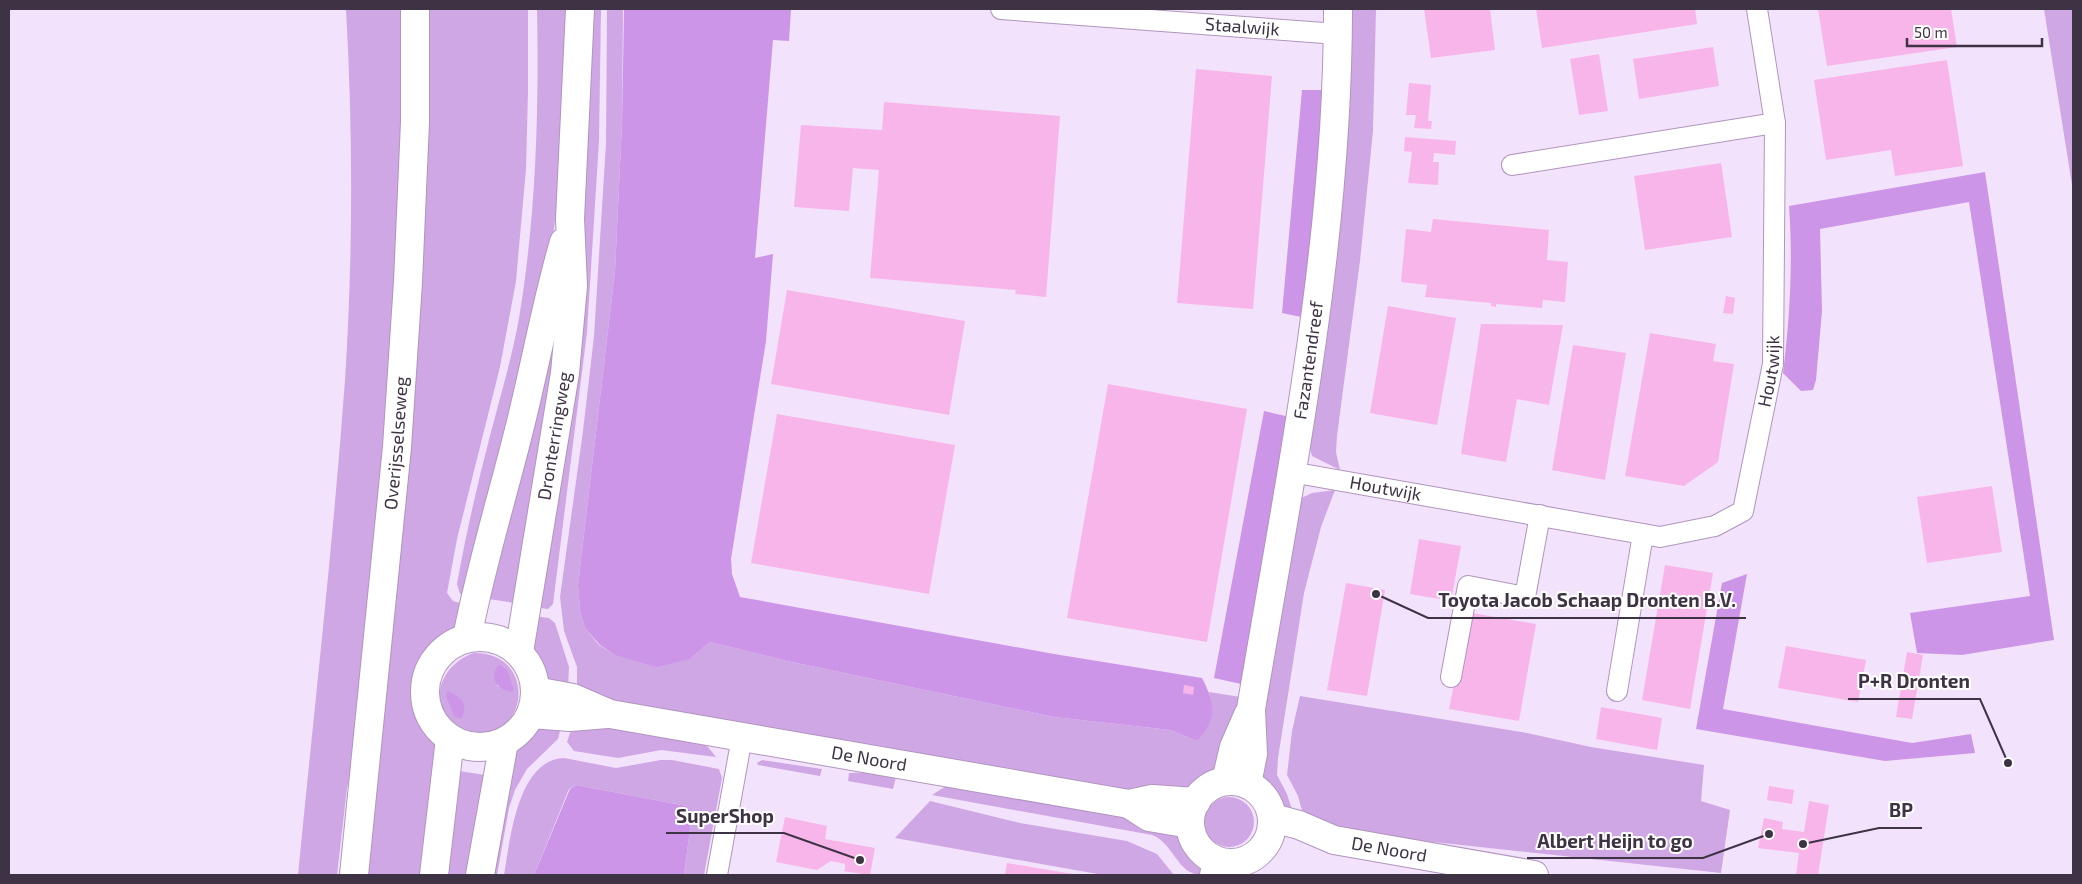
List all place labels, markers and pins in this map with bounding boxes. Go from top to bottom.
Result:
callout: Toyota Jacob Schaap Dronten B.V. [1428,584,1746,618]
callout: P+R Dronten [1848,665,1980,699]
callout: BP [1879,794,1922,828]
callout: SuperShop [666,799,784,833]
callout: Albert Heijn to go [1527,824,1703,858]

